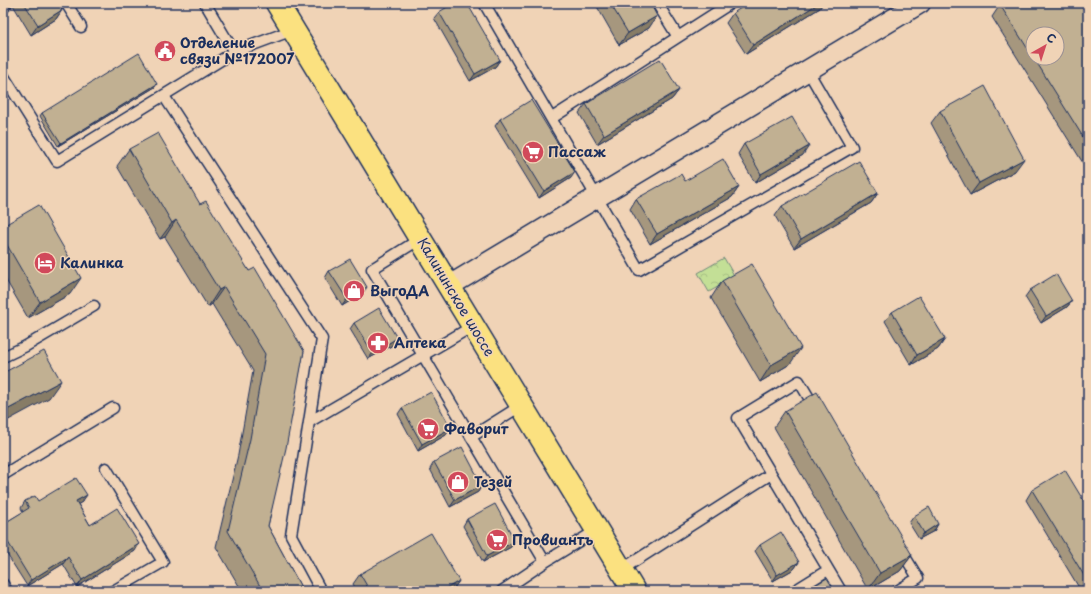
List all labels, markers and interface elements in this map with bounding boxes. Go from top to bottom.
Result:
north arrow [1025,26,1065,66]
text: С [1043,29,1060,47]
place label: Отделение связи №172007 [180,32,295,69]
public building icon: Отделение связи №172007 [152,38,178,64]
supermarket icon: Пассаж [520,139,546,165]
place label: Пассаж [548,141,606,162]
street label: Калининское шоссе [412,233,500,360]
hotel icon: Калинка [32,250,58,276]
place label: Калинка [60,252,124,273]
shop icon: ВыгоДА [341,278,367,304]
place label: ВыгоДА [370,280,429,301]
pharmacy icon: Аптека [365,330,391,356]
place label: Аптека [394,332,447,353]
supermarket icon: Фаворит [415,416,441,442]
place label: Фаворит [444,418,509,439]
shop icon: Тезей [445,469,471,495]
place label: Тезей [474,471,512,492]
supermarket icon: Провиантъ [484,527,510,553]
place label: Провиантъ [512,529,593,550]

